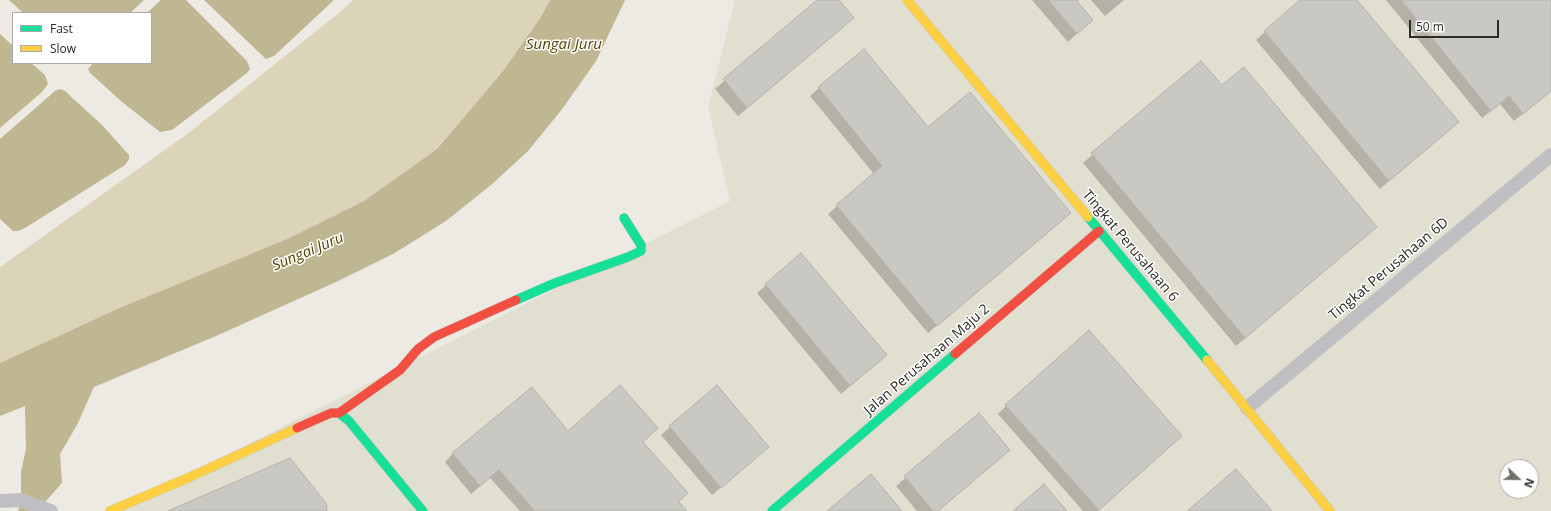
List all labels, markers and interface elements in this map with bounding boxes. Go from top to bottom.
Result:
legend [12,12,152,64]
scale bar [1411,12,1501,38]
text: 50 m [1416,18,1444,35]
text: Fast [50,20,73,37]
water label: Sungai Juru [526,36,602,54]
text: Slow [50,40,76,57]
street label: Tingkat Perusahaan 6 [1078,187,1182,305]
street label: Tingkat Perusahaan 6D [1326,214,1452,324]
water label: Sungai Juru [269,229,347,275]
street label: Jalan Perusahaan Maju 2 [861,301,993,419]
north arrow [1499,459,1539,499]
text: N [1521,476,1538,490]

